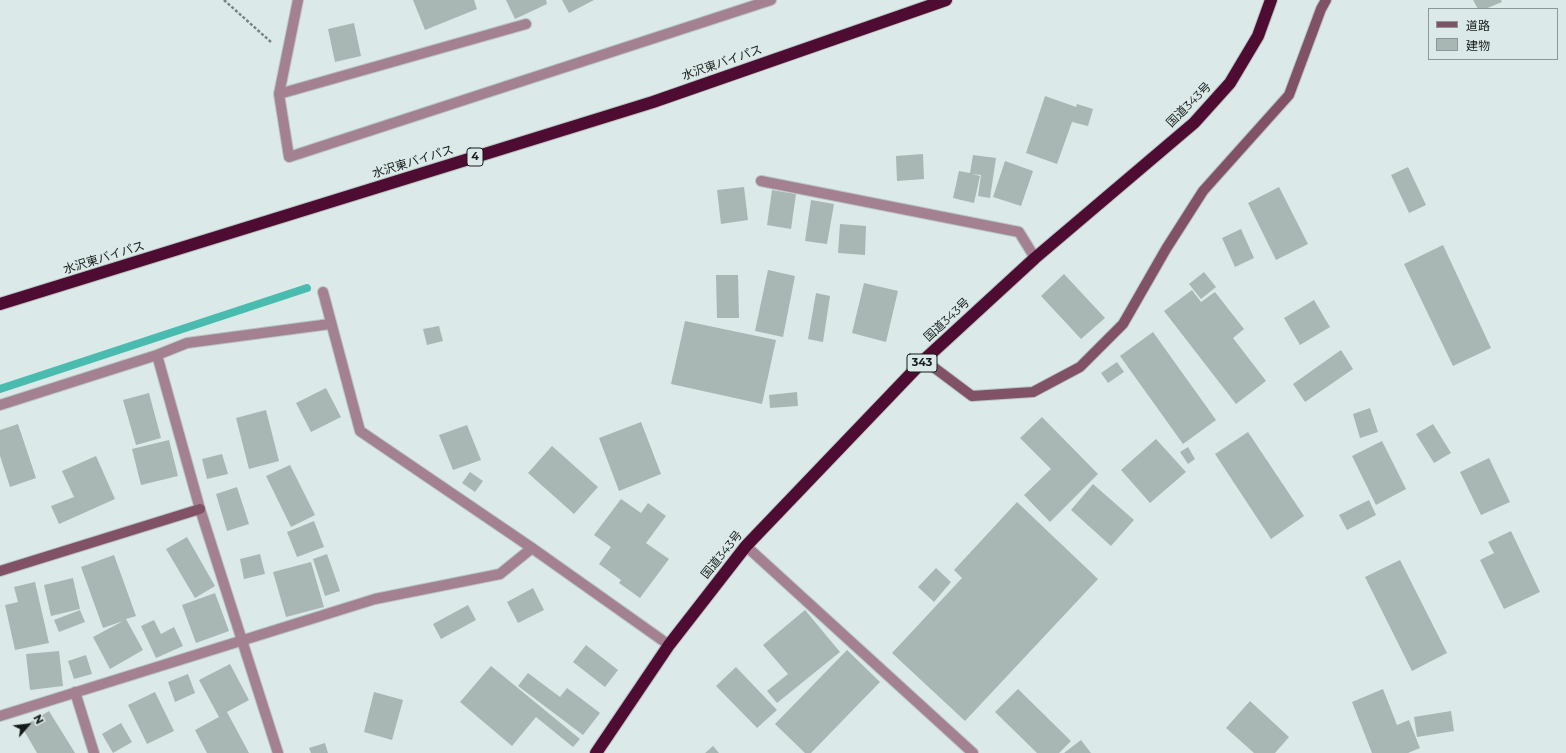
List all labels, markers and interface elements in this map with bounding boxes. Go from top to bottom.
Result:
legend [1428,8,1558,60]
text: 道路 [1466,18,1490,33]
text: 建物 [1466,38,1490,53]
street label: 水沢東バイパス [680,43,764,83]
street label: 国道343号 [1164,80,1214,130]
street label: 水沢東バイパス [371,143,455,181]
road number: 4 [467,148,483,166]
street label: 水沢東バイパス [62,239,146,277]
street label: 国道343号 [921,295,973,345]
road number: 343 [907,354,937,372]
street label: 国道343号 [698,528,746,582]
north arrow [8,705,48,745]
text: N [30,712,47,727]

